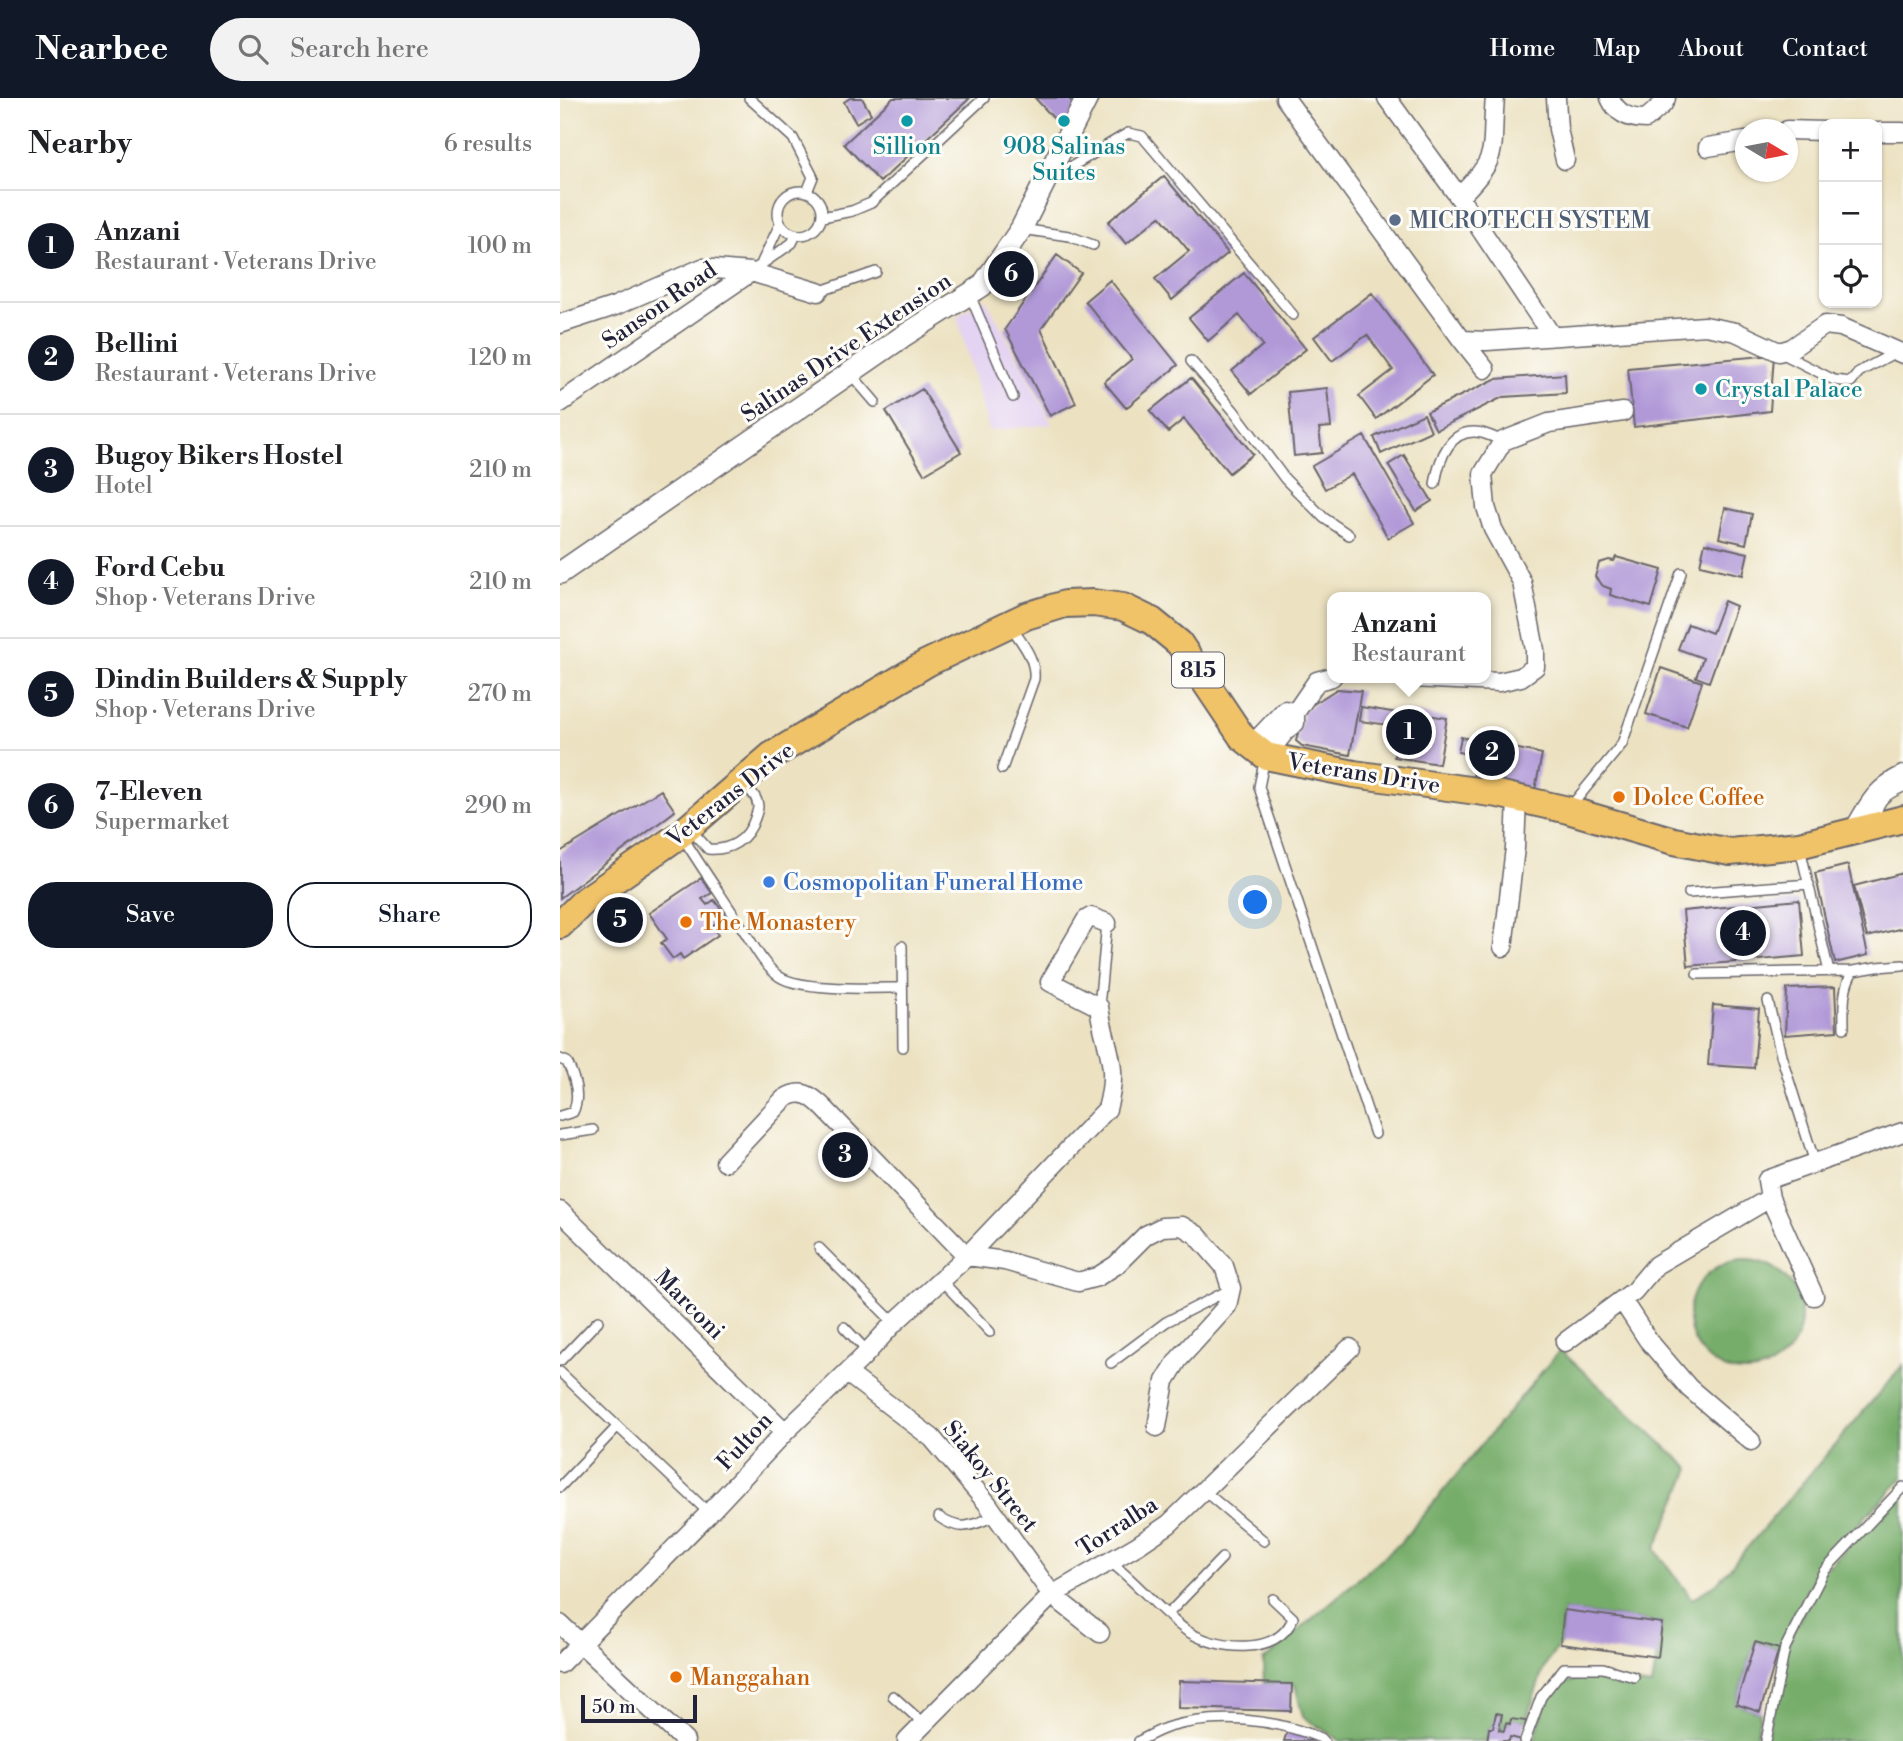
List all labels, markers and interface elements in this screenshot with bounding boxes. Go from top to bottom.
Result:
search box [210,18,700,81]
text: Nearbee [35,29,168,70]
icon: search [234,30,272,68]
text: Search here [290,33,429,65]
text: Home [1490,34,1555,64]
text: Map [1593,34,1641,64]
text: About [1679,34,1744,64]
text: Contact [1782,34,1868,64]
marker: Sillion [899,113,915,129]
marker: 908 Salinas Suites [1056,113,1072,129]
north arrow [1735,119,1798,182]
map controls [1819,119,1882,308]
button: + [1819,119,1882,182]
text: Nearby [28,125,132,163]
text: 6 results [444,130,532,158]
place label: Sillion [873,133,942,161]
place label: 908 Salinas Suites [1003,133,1125,187]
button: − [1819,182,1882,245]
place label: MICROTECH SYSTEM [1409,207,1651,235]
marker: MICROTECH SYSTEM [1387,212,1403,228]
text: Anzani [95,216,180,248]
text: 1 [45,232,57,260]
text: 100 m [467,232,532,260]
button: locate [1819,245,1882,308]
text: Restaurant · Veterans Drive [95,248,377,276]
pin: 6 [988,248,1034,300]
street label: Sanson Road [597,256,722,356]
street label: Salinas Drive Extension [736,267,957,429]
text: Bellini [95,328,178,360]
text: 2 [44,344,58,372]
text: 120 m [468,344,532,372]
text: Restaurant · Veterans Drive [95,360,377,388]
place label: Crystal Palace [1715,376,1863,404]
marker: Crystal Palace [1693,381,1709,397]
text: Bugoy Bikers Hostel [95,440,343,472]
text: 3 [44,456,58,484]
text: 210 m [469,456,532,484]
text: Hotel [95,472,153,500]
text: Ford Cebu [95,552,225,584]
text: 4 [43,568,59,596]
text: 210 m [469,568,532,596]
text: Shop · Veterans Drive [95,584,316,612]
popup [1327,592,1491,683]
text: Anzani [1352,608,1437,640]
text: Restaurant [1352,640,1466,668]
road number: 815 [1172,652,1224,688]
text: Dindin Builders & Supply [95,664,407,696]
text: 5 [44,680,58,708]
text: 270 m [468,680,532,708]
text: Shop · Veterans Drive [95,696,316,724]
pin: 1 [1386,706,1432,758]
pin: 2 [1469,727,1515,779]
street label: Veterans Drive [660,736,800,854]
street label: Veterans Drive [1284,748,1442,800]
text: 7-Eleven [95,776,202,808]
place label: Dolce Coffee [1633,784,1765,812]
marker: Dolce Coffee [1611,789,1627,805]
text: 6 [44,792,58,820]
text: 290 m [465,792,532,820]
text: Supermarket [95,808,230,836]
place label: Cosmopolitan Funeral Home [783,869,1083,897]
marker: Cosmopolitan Funeral Home [761,874,777,890]
button: Save [28,882,273,948]
button: Share [287,882,532,948]
your location [1238,885,1272,919]
pin: 5 [597,894,643,946]
pin: 4 [1720,907,1766,959]
place label: The Monastery [700,909,857,937]
marker: The Monastery [678,914,694,930]
pin: 3 [822,1129,868,1181]
street label: Marconi [648,1264,730,1346]
street label: Fulton [711,1407,779,1477]
street label: Siakoy Street [937,1415,1044,1538]
street label: Torralba [1072,1490,1163,1563]
place label: Manggahan [690,1664,810,1692]
marker: Manggahan [668,1669,684,1685]
scale bar [581,1692,696,1724]
text: 50 m [592,1695,636,1719]

